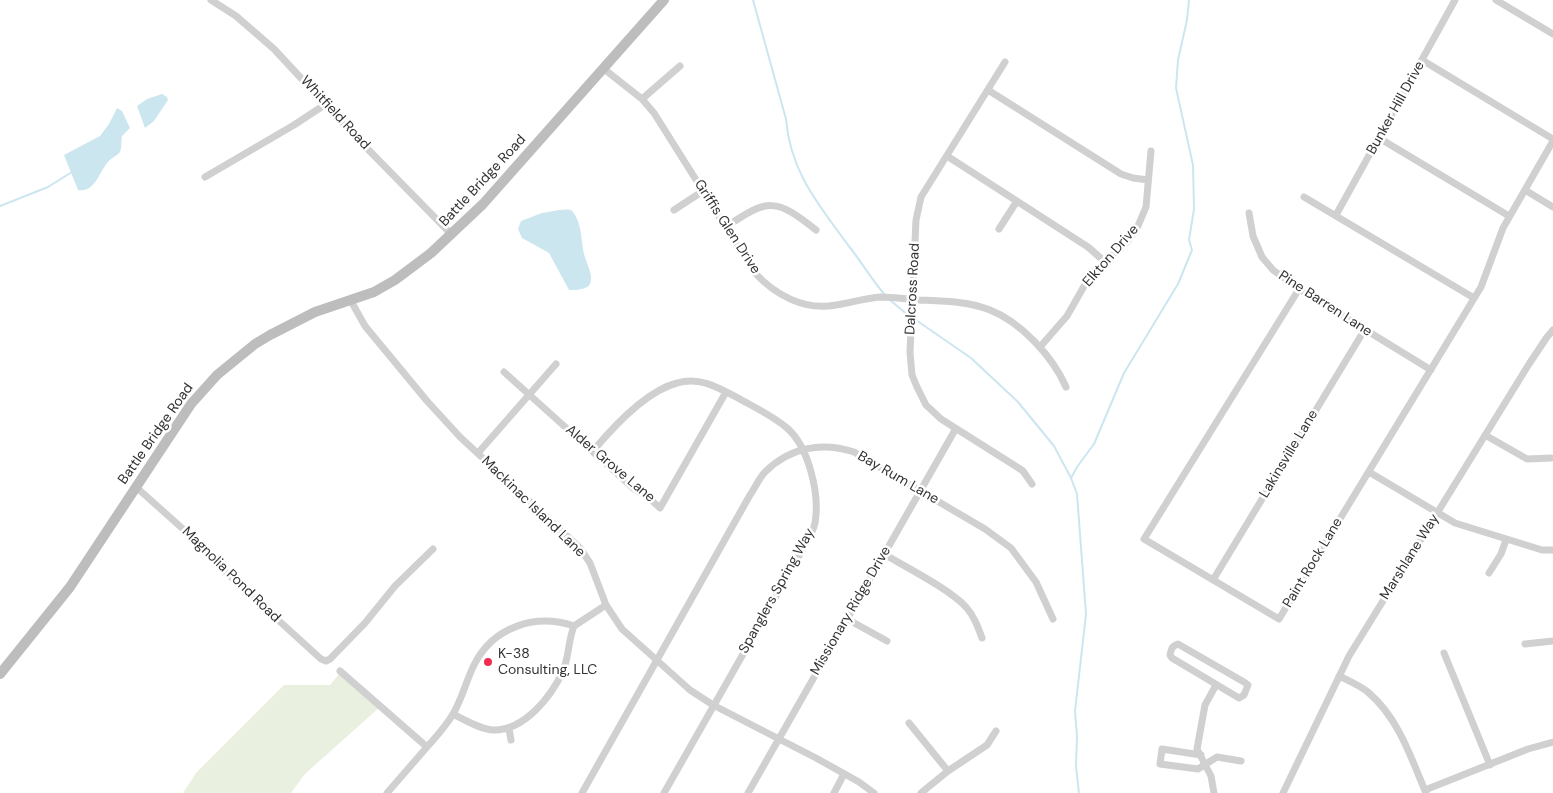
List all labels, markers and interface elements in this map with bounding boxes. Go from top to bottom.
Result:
street label: Bunker Hill Drive [1363,58,1429,158]
street label: Whitfield Road [297,73,373,153]
street label: Battle Bridge Road [436,132,530,230]
street label: Griffis Glen Drive [690,177,764,277]
street label: Elkton Drive [1080,222,1142,290]
street label: Dalcross Road [902,243,924,335]
street label: Pine Barren Lane [1275,268,1375,340]
street label: Battle Bridge Road [115,380,197,488]
street label: Lakinsville Lane [1256,407,1322,501]
street label: Alder Grove Lane [562,422,658,506]
street label: Bay Rum Lane [854,448,942,508]
street label: Mackinac Island Lane [478,453,588,561]
street label: Marshlane Way [1377,511,1443,603]
street label: Paint Rock Lane [1280,515,1346,611]
street label: Magnolia Pond Road [178,524,284,626]
street label: Spanglers Spring Way [736,526,818,656]
street label: Missionary Ridge Drive [807,544,895,678]
place label: K-38 Consulting, LLC [498,646,597,679]
marker: K-38 Consulting, LLC [482,656,494,668]

